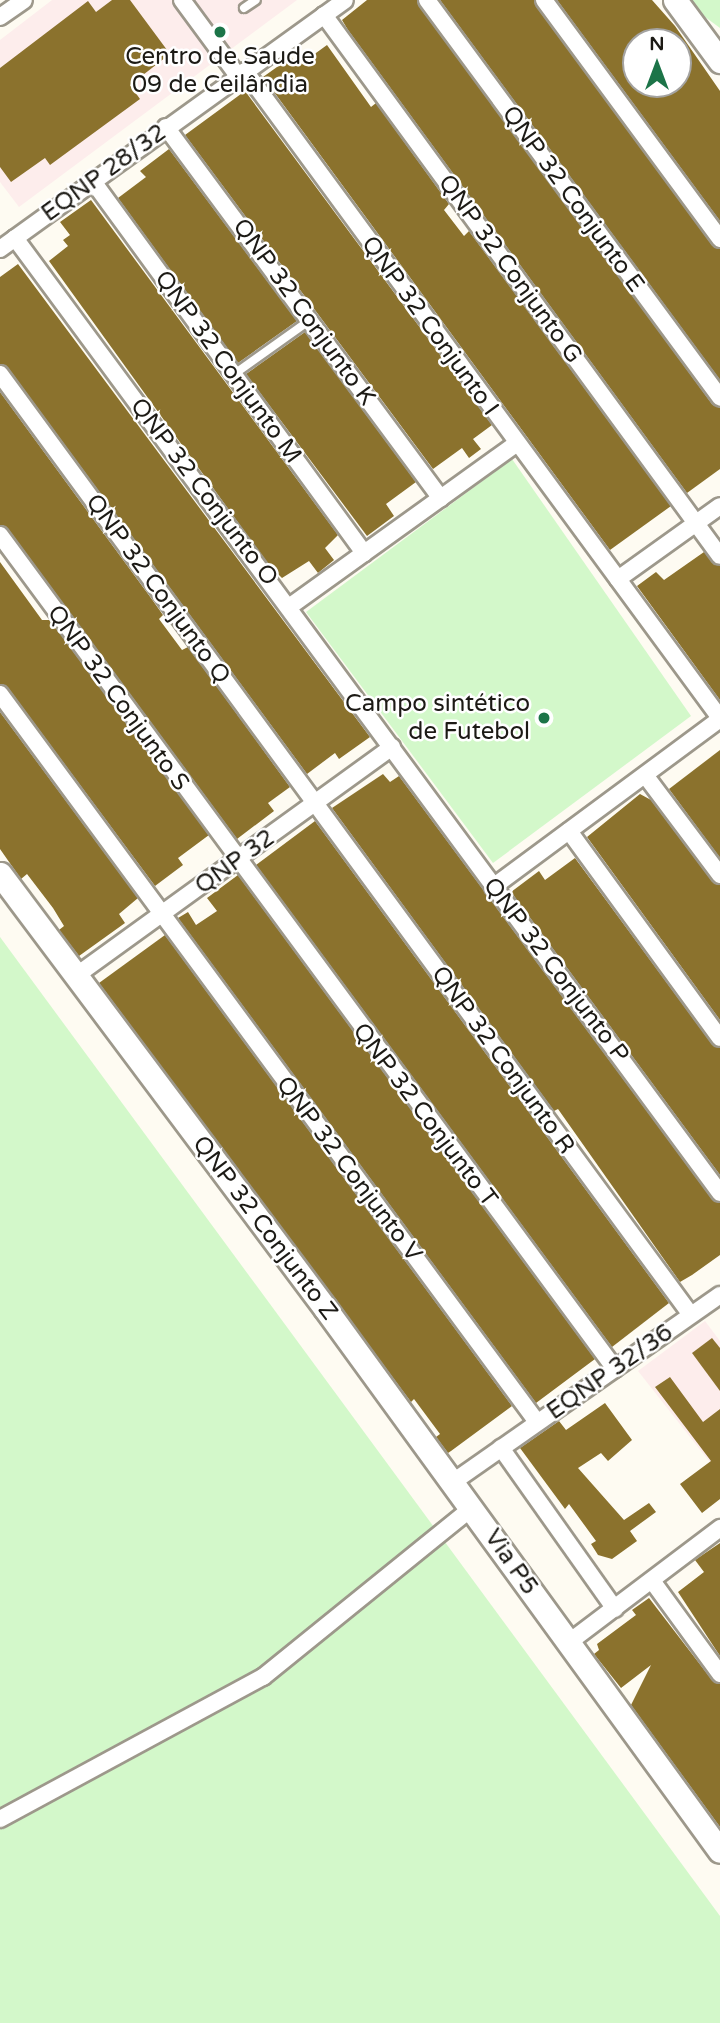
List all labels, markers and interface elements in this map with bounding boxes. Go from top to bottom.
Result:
marker: Centro de Saude 09 de Ceilândia [212,24,228,40]
north arrow [622,28,692,98]
text: N [649,33,665,55]
place label: Centro de Saude 09 de Ceilândia [125,43,315,99]
street label: QNP 32 Conjunto E [496,100,650,298]
street label: EQNP 28/32 [36,118,172,228]
street label: QNP 32 Conjunto G [432,169,588,369]
street label: QNP 32 Conjunto K [227,213,381,411]
street label: QNP 32 Conjunto I [355,231,505,421]
street label: QNP 32 Conjunto M [148,265,308,469]
street label: QNP 32 Conjunto O [124,393,284,591]
street label: QNP 32 Conjunto Q [80,489,236,689]
street label: QNP 32 Conjunto S [41,599,195,797]
place label: Campo sintético de Futebol [345,690,530,746]
marker: Campo sintético de Futebol [536,710,552,726]
street label: QNP 32 [190,824,280,900]
street label: QNP 32 Conjunto P [477,872,635,1068]
street label: QNP 32 Conjunto R [425,961,581,1159]
street label: QNP 32 Conjunto T [347,1017,503,1213]
street label: QNP 32 Conjunto V [270,1071,428,1267]
street label: QNP 32 Conjunto Z [186,1130,344,1326]
street label: EQNP 32/36 [541,1318,679,1426]
street label: Via P5 [478,1524,544,1600]

